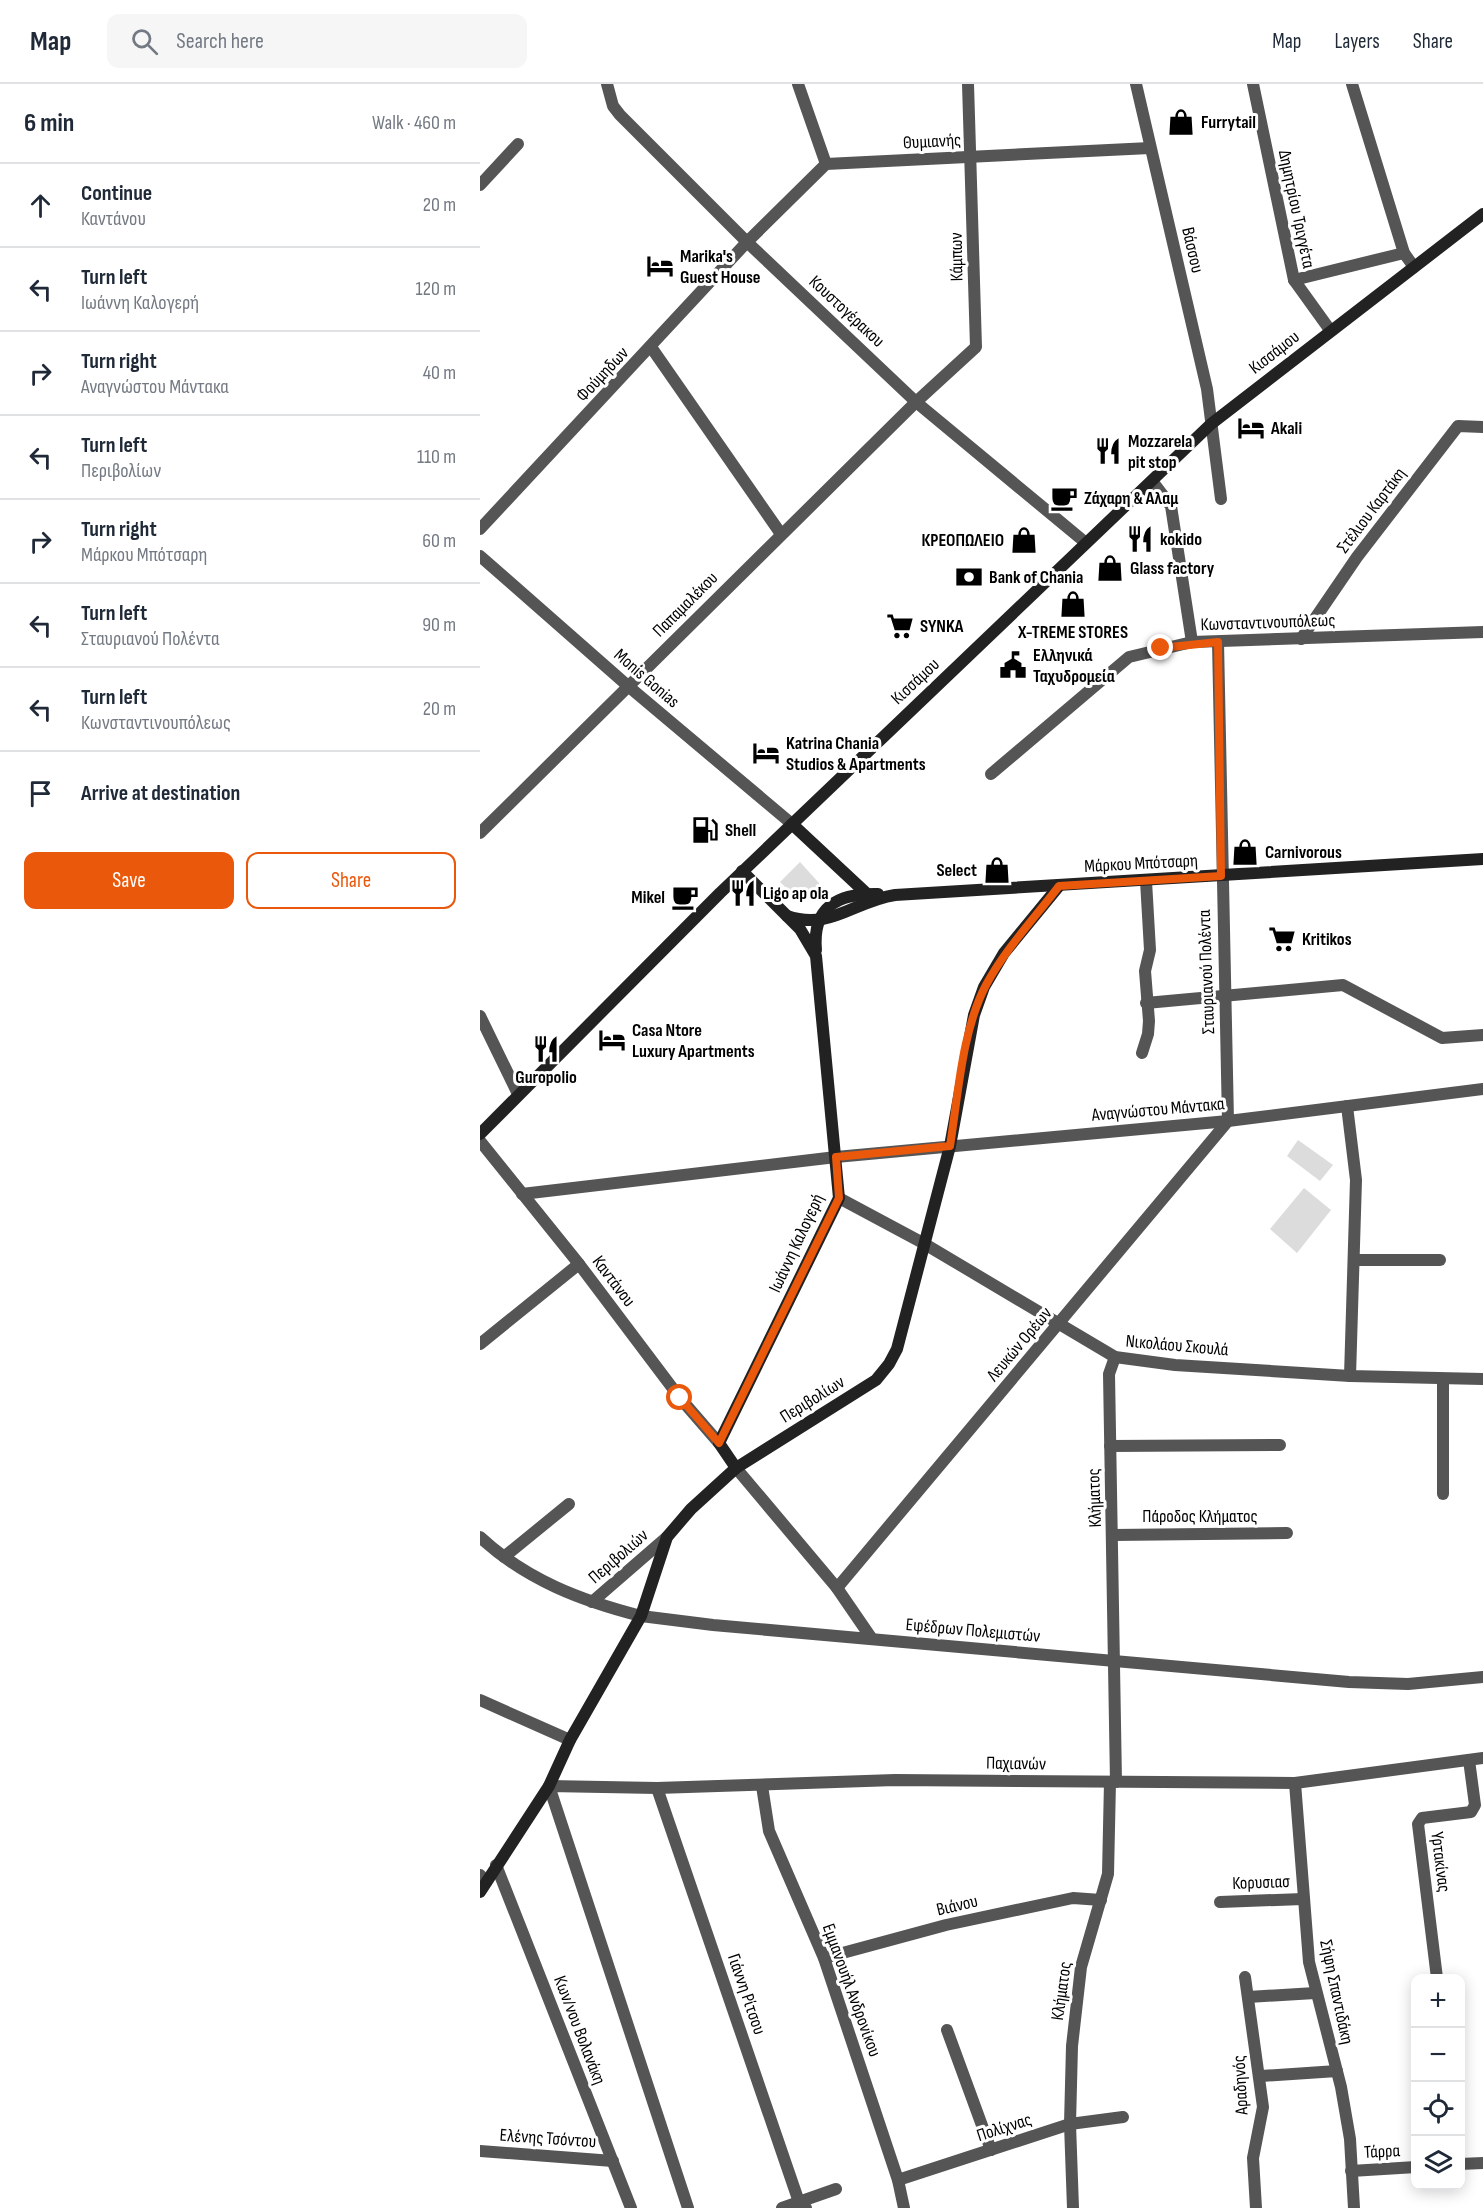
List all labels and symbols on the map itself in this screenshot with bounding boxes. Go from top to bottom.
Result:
shop icon: Furrytail [1166,107,1196,137]
place label: Furrytail [1201,112,1256,133]
street label: Θυμιανής [902,129,962,154]
street label: Δημητρίου Τριγγέτα [1274,148,1319,271]
street label: Βάσσου [1177,225,1208,275]
street label: Κάμπων [946,232,967,282]
place label: Marika's Guest House [680,246,761,288]
hotel icon: Marika's Guest House [645,251,675,281]
street label: Κουστογέρακου [805,271,889,352]
street label: Κισσάμου [1245,326,1304,379]
street label: Φούμηδων [572,343,633,406]
hotel icon: Akali [1236,413,1266,443]
place label: Akali [1270,418,1302,439]
place label: Mozzarela pit stop [1128,431,1192,473]
restaurant icon: Mozzarela pit stop [1093,436,1123,466]
street label: Στέλιου Καρτάκη [1332,463,1410,557]
cafe icon: Ζάχαρη & Αλαμ [1049,483,1079,513]
place label: Ζάχαρη & Αλαμ [1084,488,1178,509]
restaurant icon: kokido [1125,524,1155,554]
shop icon: ΚΡΕΟΠΩΛΕΙΟ [1009,525,1039,555]
place label: kokido [1160,529,1202,550]
place label: ΚΡΕΟΠΩΛΕΙΟ [922,530,1004,551]
shop icon: Glass factory [1095,553,1125,583]
place label: Glass factory [1130,558,1215,579]
bank icon: Bank of Chania [954,562,984,592]
street label: Παπαμαλέκου [648,567,722,641]
place label: Bank of Chania [989,567,1083,588]
shop icon: X-TREME STORES [1058,589,1088,619]
street label: Κωνσταντινουπόλεως [1200,610,1336,635]
supermarket icon: SYNKA [885,611,915,641]
place label: SYNKA [920,616,964,637]
place label: X-TREME STORES [1017,622,1128,643]
route end [1147,634,1173,660]
street label: Monis Gonias [610,644,684,712]
place label: Ελληνικά Ταχυδρομεία [1033,645,1115,687]
public building icon: Ελληνικά Ταχυδρομεία [998,650,1028,680]
street label: Κισσάμου [887,654,944,709]
place label: Katrina Chania Studios & Apartments [786,733,926,775]
hotel icon: Katrina Chania Studios & Apartments [751,738,781,768]
fuel station icon: Shell [690,815,720,845]
place label: Shell [725,820,756,841]
shop icon: Carnivorous [1230,837,1260,867]
place label: Carnivorous [1265,842,1342,863]
street label: Μάρκου Μπότσαρη [1084,850,1198,877]
shop icon: Select [982,855,1012,885]
place label: Select [936,860,977,881]
restaurant icon: Ligo ap ola [728,878,758,908]
cafe icon: Mikel [670,882,700,912]
place label: Ligo ap ola [763,883,829,904]
place label: Mikel [631,887,665,908]
street label: Σταυριανού Πολέντα [1194,909,1219,1035]
supermarket icon: Kritikos [1267,924,1297,954]
place label: Kritikos [1302,929,1352,950]
place label: Casa Ntore Luxury Apartments [632,1020,755,1062]
hotel icon: Casa Ntore Luxury Apartments [597,1025,627,1055]
restaurant icon: Guropolio [531,1034,561,1064]
place label: Guropolio [515,1067,577,1088]
street label: Αναγνώστου Μάντακα [1090,1093,1226,1126]
street label: Ιωάννη Καλογερή [764,1191,828,1296]
street label: Καντάνου [588,1252,640,1311]
street label: Λευκών Ορέων [982,1303,1056,1386]
street label: Νικολάου Σκουλά [1125,1331,1230,1360]
street label: Περιβολίων [776,1371,848,1427]
route start [666,1384,692,1410]
street label: Κλήματος [1083,1468,1106,1528]
street label: Πάροδος Κλήματος [1142,1506,1258,1527]
street label: Περιβολιών [584,1525,652,1588]
street label: Εφέδρων Πολεμιστών [905,1614,1041,1647]
street label: Παχιανών [986,1752,1046,1775]
street label: Υρτακίνας [1426,1831,1455,1894]
street label: Κορυσιασ [1232,1871,1290,1894]
street label: Βιάνου [934,1891,980,1920]
street label: Εμμανουήλ Ανδρονίκου [818,1921,885,2060]
street label: Σήφη Σπαντιδάκη [1315,1938,1358,2046]
street label: Γιάννη Ρίτσου [723,1951,770,2037]
street label: Κλήματος [1047,1960,1076,2022]
street label: Κων/νου Βολανάκη [549,1973,610,2088]
street label: Αραδηνός [1228,2055,1253,2116]
street label: Πολίχνας [974,2109,1034,2146]
street label: Ελένης Τσόντου [499,2125,597,2152]
street label: Τάρρα [1364,2140,1401,2163]

